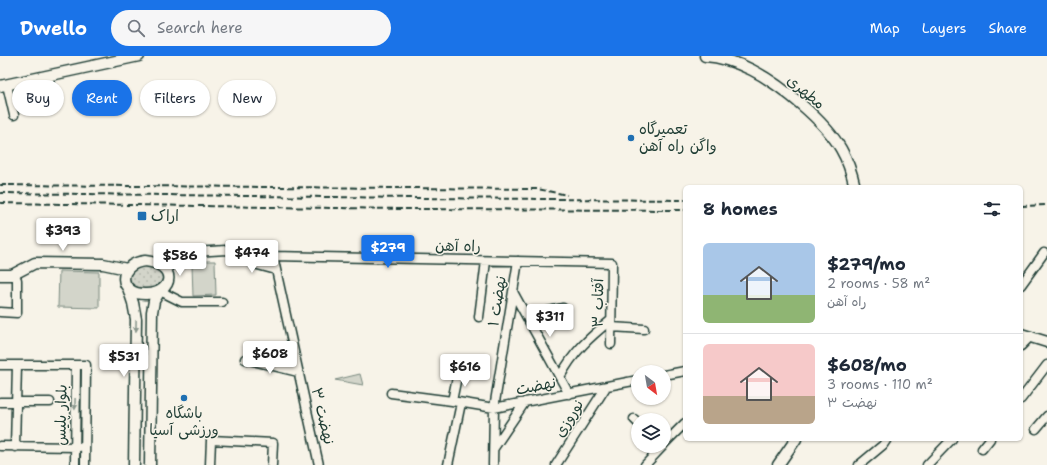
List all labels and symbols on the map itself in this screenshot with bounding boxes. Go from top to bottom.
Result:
street label: مطهری [783,70,829,114]
place label: تعمیرگاه واگن راه آهن [639,119,717,156]
marker: تعمیرگاه واگن راه آهن [626,133,636,143]
place label: اراک [151,206,179,226]
marker: اراک [136,210,148,222]
pin: $393 [39,218,87,252]
pin: $279 [364,235,412,269]
street label: راه آهن [435,236,481,256]
pin: $474 [228,240,276,274]
pin: $586 [156,243,204,277]
street label: نهضت ۱ [483,274,511,328]
street label: آفتاب ۳ [588,277,608,328]
pin: $311 [526,304,574,338]
one-way arrow [133,320,139,333]
pin: $608 [246,341,294,375]
pin: $531 [100,344,148,378]
pin: $616 [441,354,489,388]
north arrow [631,365,671,405]
street label: نهضت [514,372,558,400]
street label: بلوار پلیس [50,384,72,446]
street label: نهضت ۳ [307,386,339,446]
marker: باشگاه ورزشی آسیا [179,393,189,403]
street label: نوروزی [549,395,589,441]
one-way arrow [72,398,79,410]
place label: باشگاه ورزشی آسیا [149,403,219,440]

